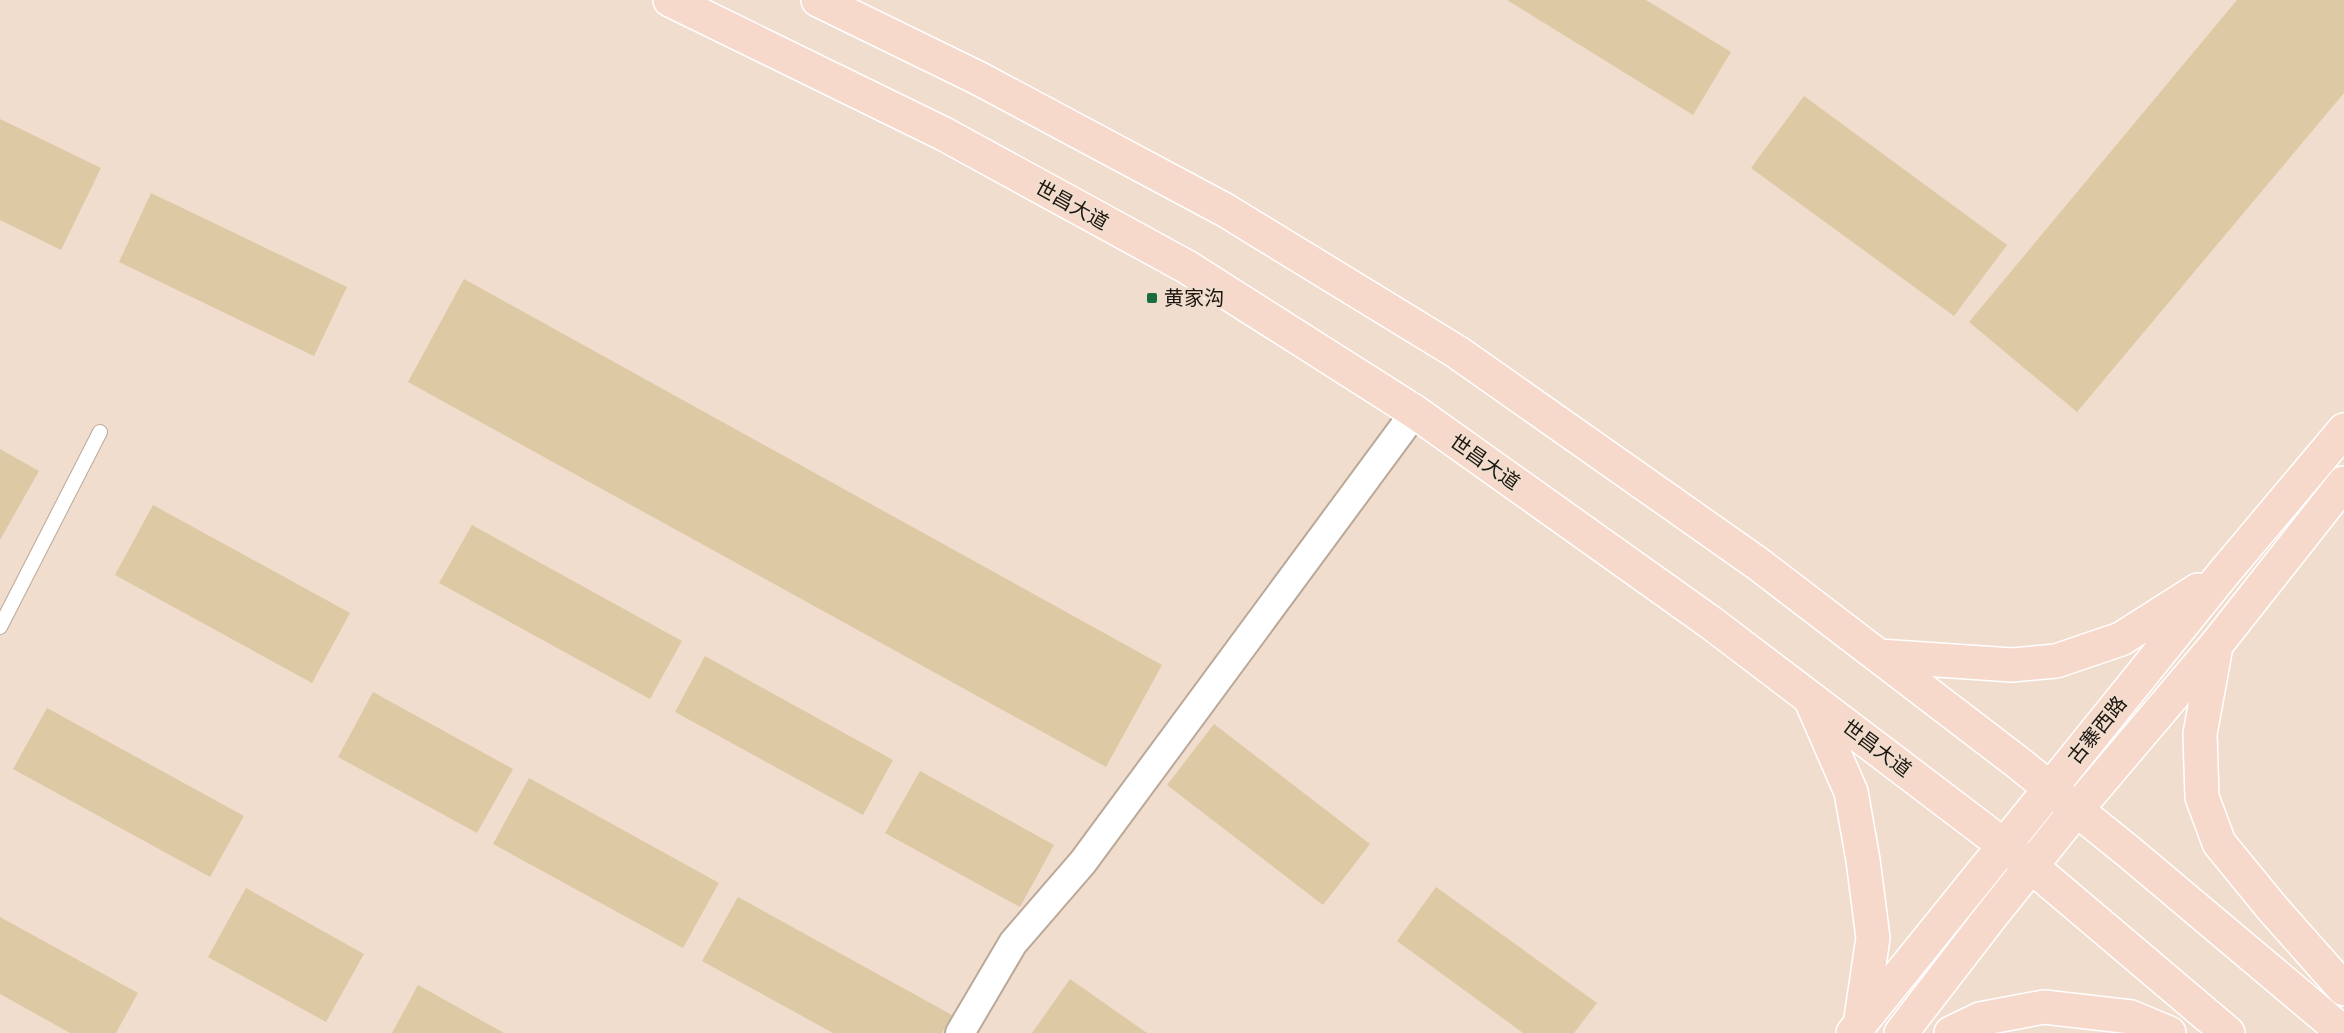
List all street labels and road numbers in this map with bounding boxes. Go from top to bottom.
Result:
street label: 世昌大道 [1031,176,1112,236]
street label: 世昌大道 [1445,430,1524,496]
street label: 古寨西路 [2063,692,2132,769]
street label: 世昌大道 [1837,715,1916,782]

